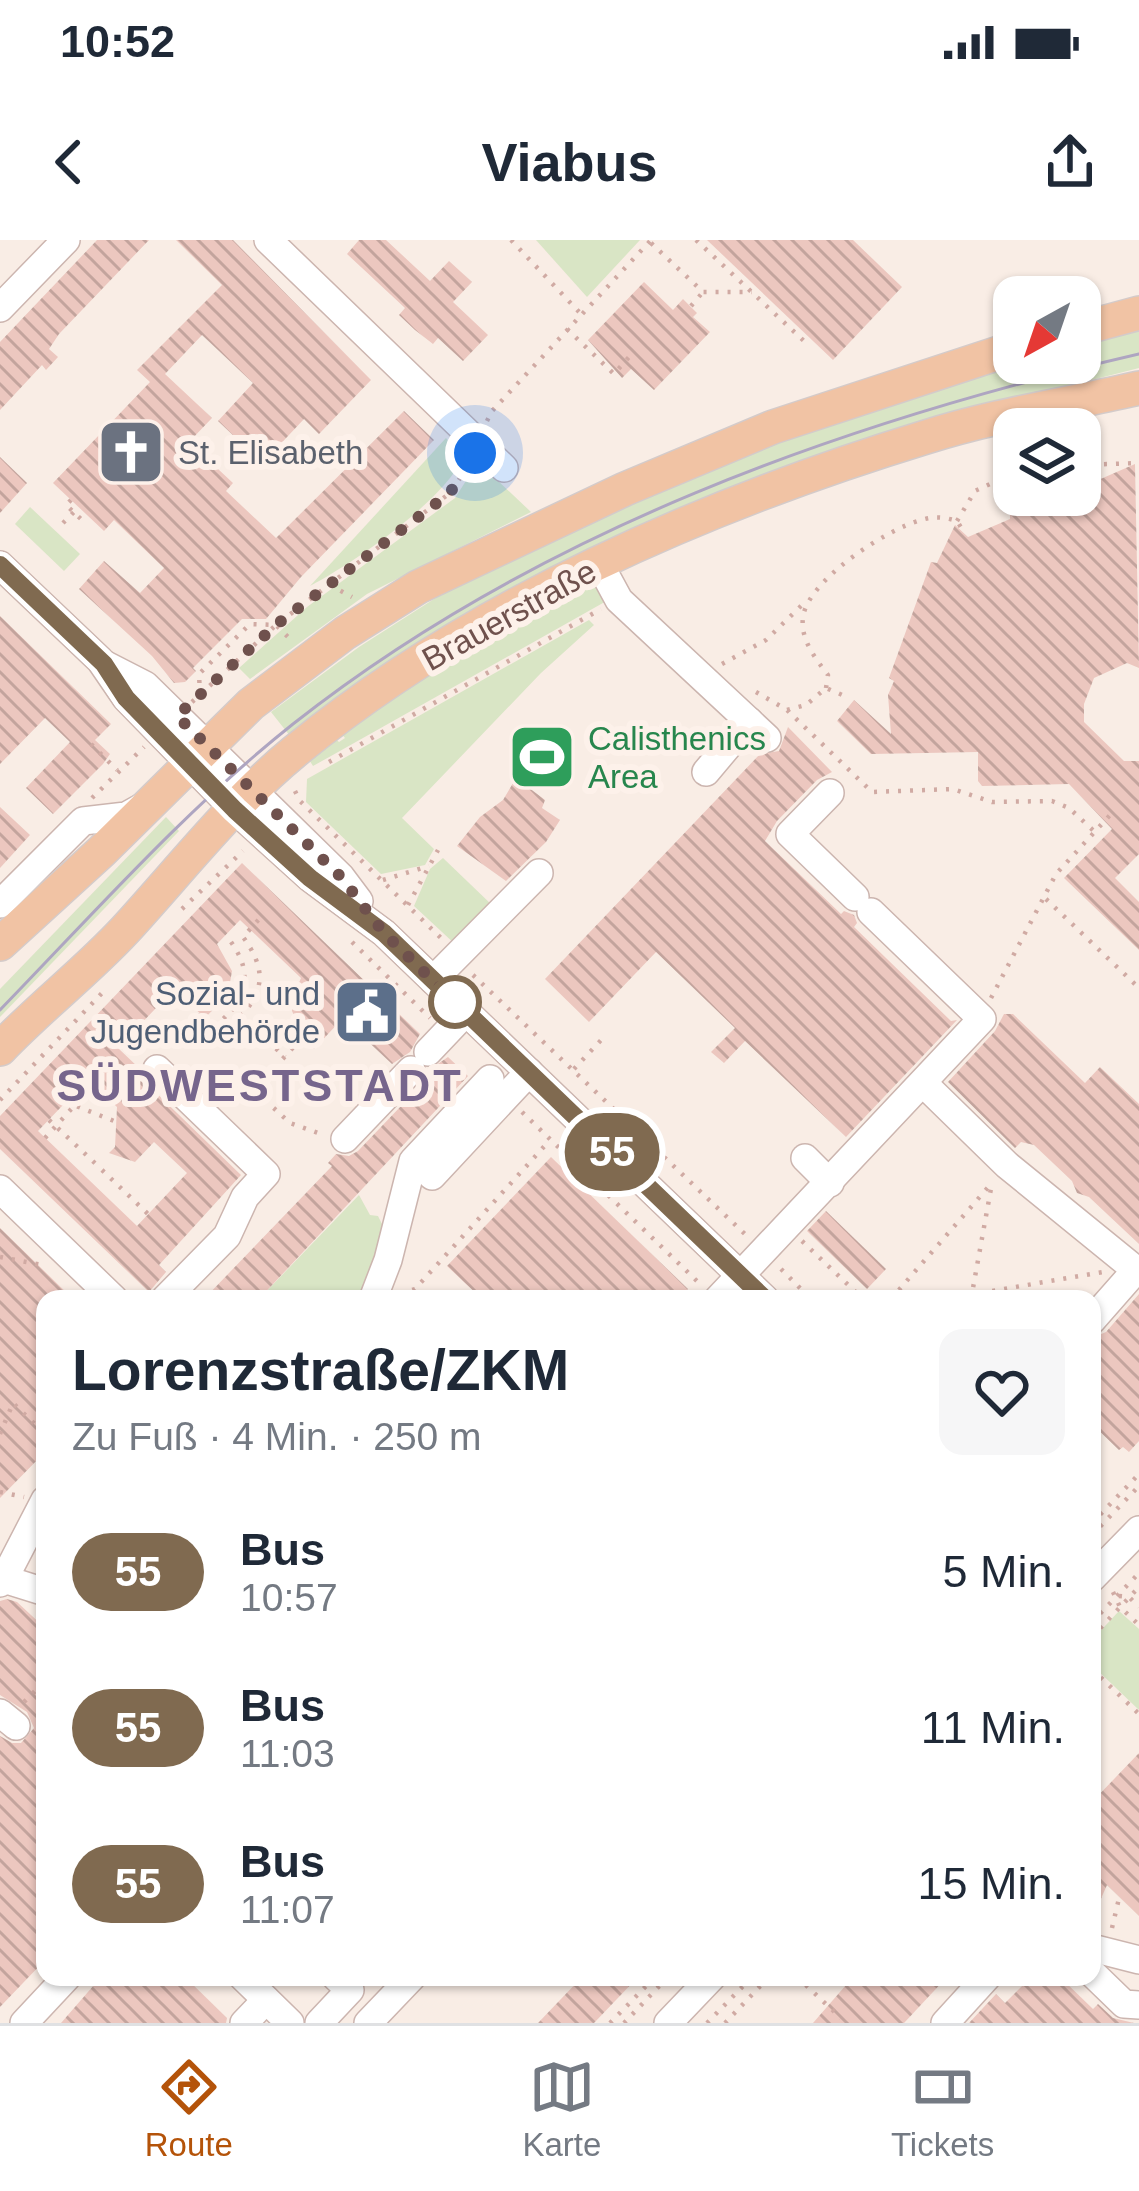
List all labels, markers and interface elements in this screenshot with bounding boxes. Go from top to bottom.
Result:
text: 10:52 [60,16,175,67]
icon: back [36,129,102,195]
icon: share [1037,129,1103,195]
text: Viabus [481,132,658,192]
north arrow [993,276,1101,384]
map controls [993,276,1101,516]
button: layers [993,408,1101,516]
church icon: St. Elisabeth [96,417,166,487]
your location [445,423,505,483]
place label: St. Elisabeth [178,434,363,471]
street label: Brauerstraße [416,552,602,678]
place label: Calisthenics Area [588,720,766,795]
sports icon: Calisthenics Area [507,722,577,792]
place label: Sozial- und Jugendbehörde [91,975,320,1050]
public building icon: Sozial- und Jugendbehörde [332,977,402,1047]
unlabelled marker [430,977,480,1027]
district label: SÜDWESTSTADT [56,1060,464,1111]
line badge: 55 [558,1113,666,1191]
text: 55 [589,1128,635,1175]
button: heart [939,1329,1065,1455]
text: Lorenzstraße/ZKM [72,1338,569,1402]
text: Zu Fuß · 4 Min. · 250 m [72,1415,482,1458]
text: Bus [240,1524,325,1575]
text: 5 Min. [942,1546,1065,1597]
text: 55 [115,1548,161,1595]
text: 10:57 [240,1576,338,1619]
text: Bus [240,1680,325,1731]
text: 11 Min. [921,1702,1065,1753]
text: 55 [115,1704,161,1751]
text: 11:03 [240,1732,335,1775]
text: Bus [240,1836,325,1887]
text: 15 Min. [917,1858,1065,1909]
text: 55 [115,1860,161,1907]
text: 11:07 [240,1888,335,1931]
tab: Route [145,2054,233,2164]
tab: Karte [522,2054,601,2164]
tab: Tickets [891,2054,994,2164]

